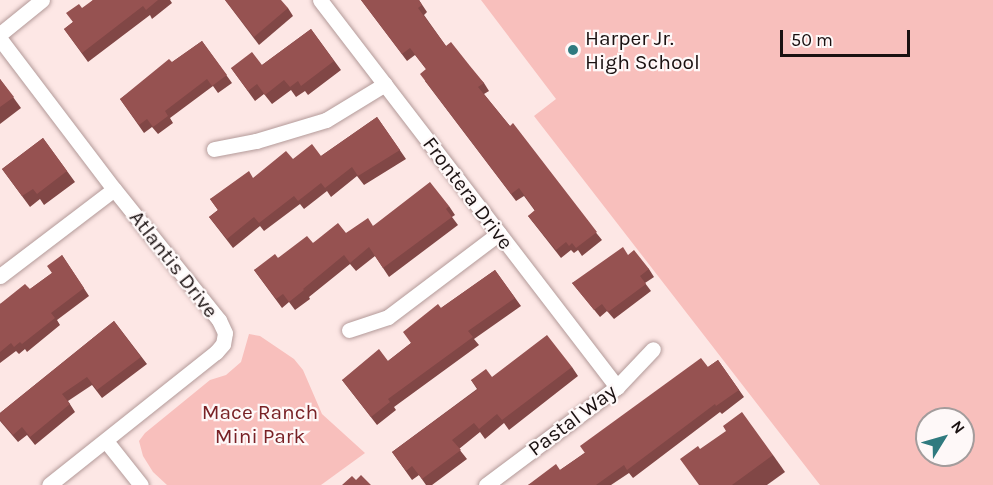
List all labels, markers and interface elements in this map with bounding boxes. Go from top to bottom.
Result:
scale bar [783,18,914,56]
place label: Harper Jr. High School [585,25,700,75]
text: 50 m [791,29,833,51]
marker: Harper Jr. High School [566,43,580,57]
street label: Frontera Drive [417,132,519,254]
street label: Atlantis Drive [124,205,224,323]
street label: Pastal Way [523,379,621,461]
park label: Mace Ranch Mini Park [202,399,318,449]
north arrow [915,407,975,467]
text: N [947,417,969,437]

